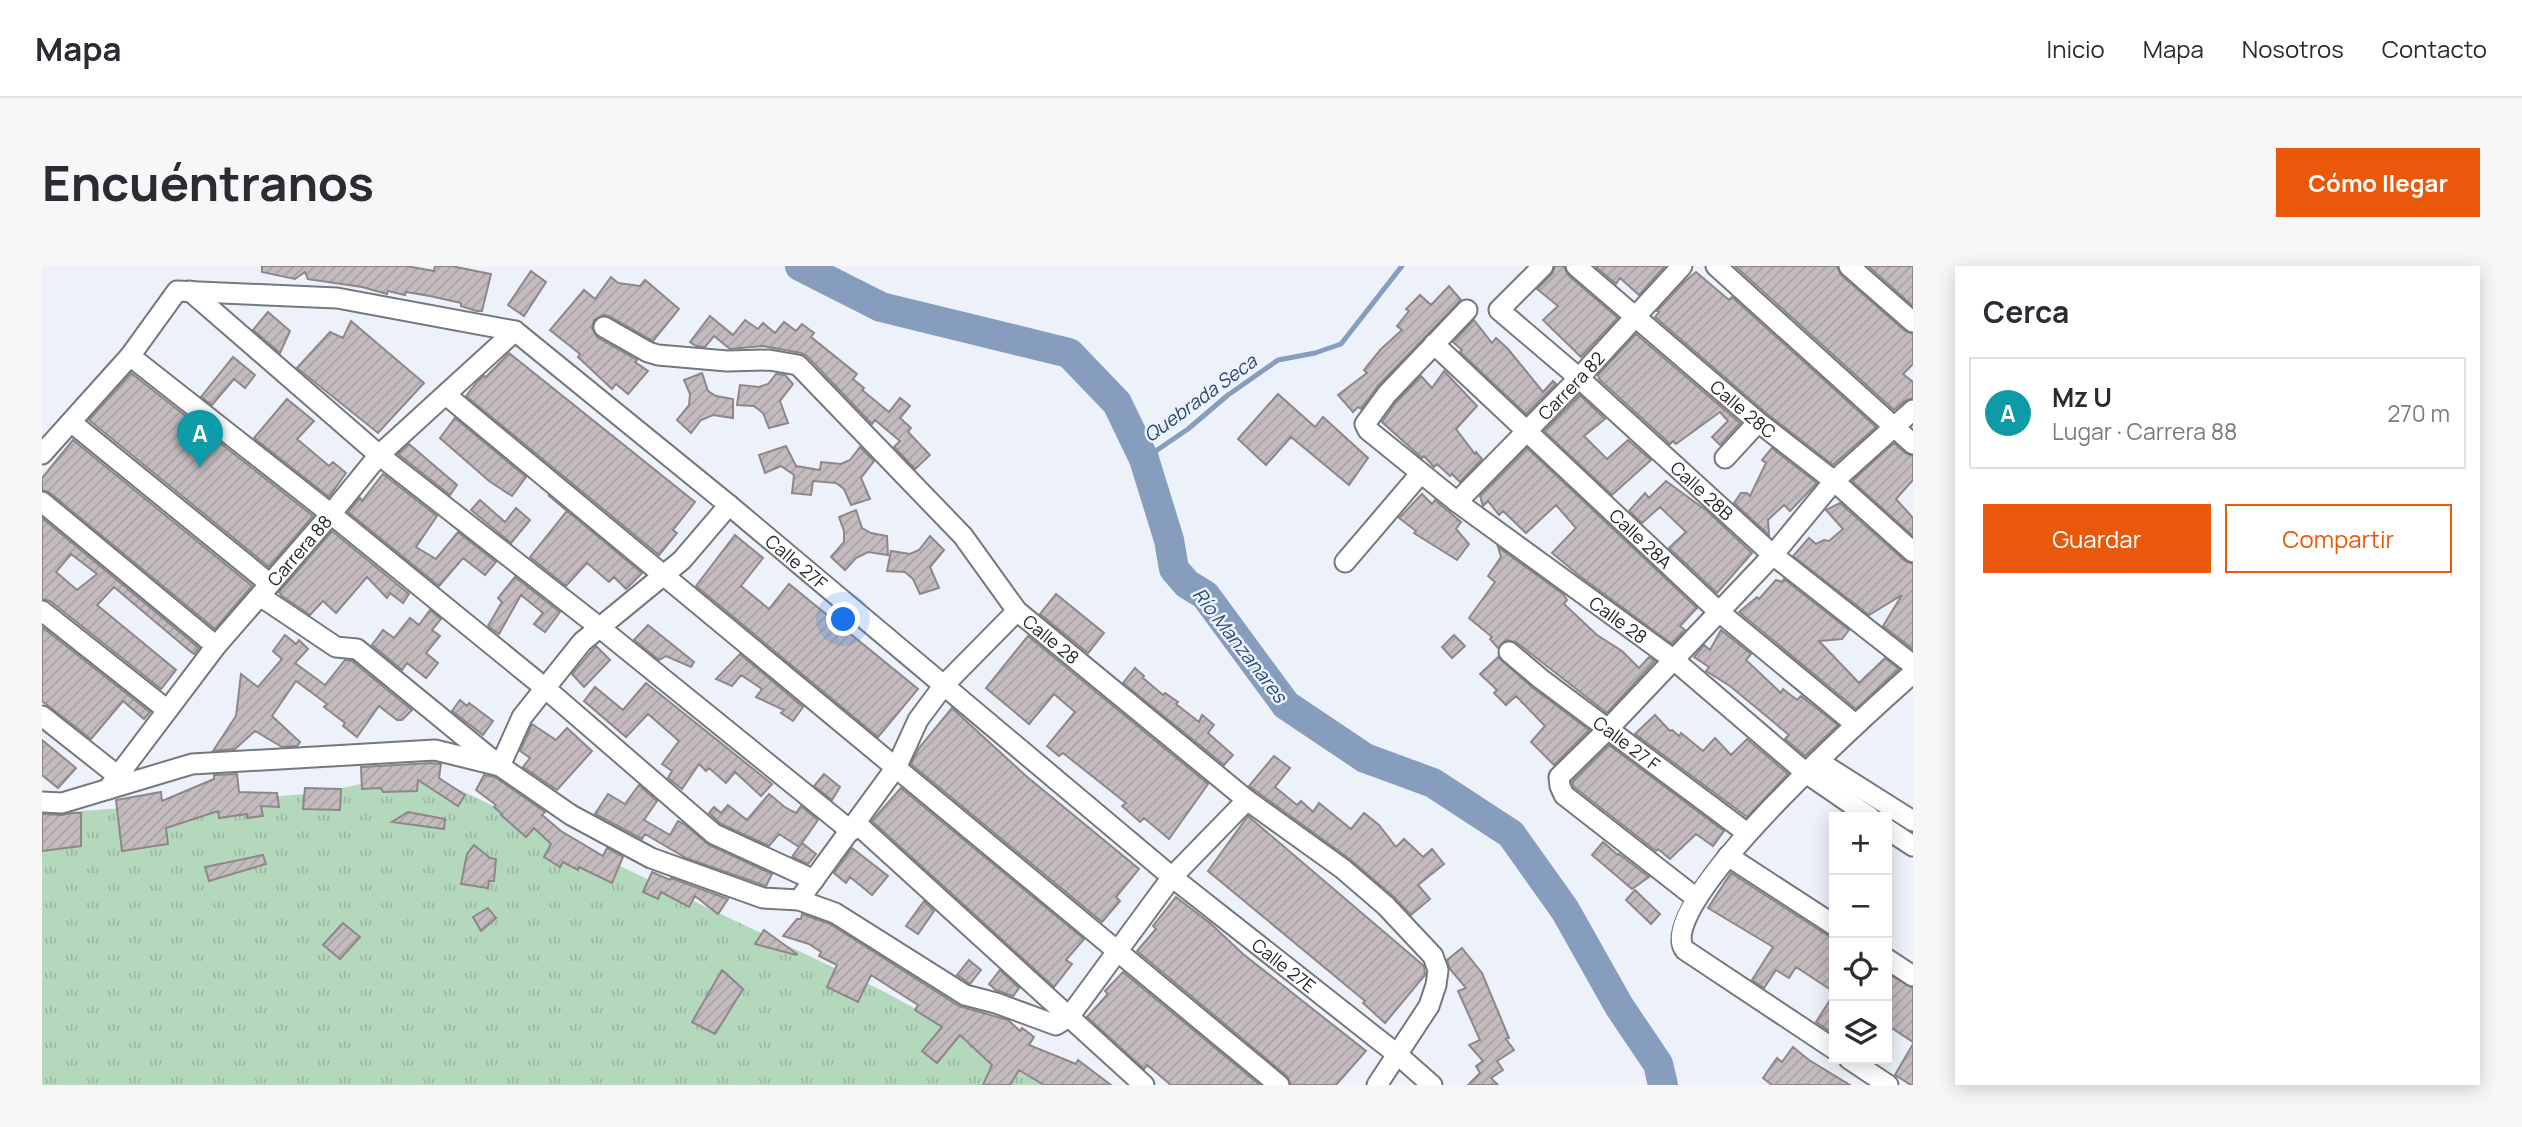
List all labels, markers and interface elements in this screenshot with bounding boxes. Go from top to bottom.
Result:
text: Mapa [35,26,122,71]
text: Inicio [2047,32,2105,65]
text: Mapa [2143,32,2204,65]
text: Nosotros [2242,32,2344,65]
text: Contacto [2382,32,2487,65]
button: Cómo llegar [2276,148,2480,217]
text: Encuéntranos [42,149,374,216]
text: Cerca [1983,291,2069,332]
street label: Carrera 82 [1532,346,1610,425]
water label: Quebrada Seca [1138,347,1263,448]
street label: Calle 28C [1705,374,1781,444]
text: Mz U [2052,379,2112,415]
text: A [2000,397,2016,429]
text: 270 m [2387,397,2450,429]
pin: A [177,410,223,468]
text: Lugar · Carrera 88 [2052,415,2237,447]
street label: Calle 28B [1666,456,1739,525]
street label: Calle 28A [1604,503,1678,574]
button: Guardar [1983,504,2211,573]
button: Compartir [2225,504,2452,573]
street label: Carrera 88 [262,510,337,591]
street label: Calle 27F [760,529,832,595]
water label: Río Manzanares [1187,582,1294,709]
street label: Calle 28 [1585,590,1652,649]
your location [826,602,860,636]
street label: Calle 28 [1018,609,1084,669]
street label: Calle 27 F [1589,710,1665,776]
map controls [1829,812,1892,1064]
button: + [1829,812,1892,875]
button: − [1829,875,1892,938]
street label: Calle 27E [1247,933,1321,998]
button: locate [1829,938,1892,1001]
button: layers [1829,1001,1892,1064]

